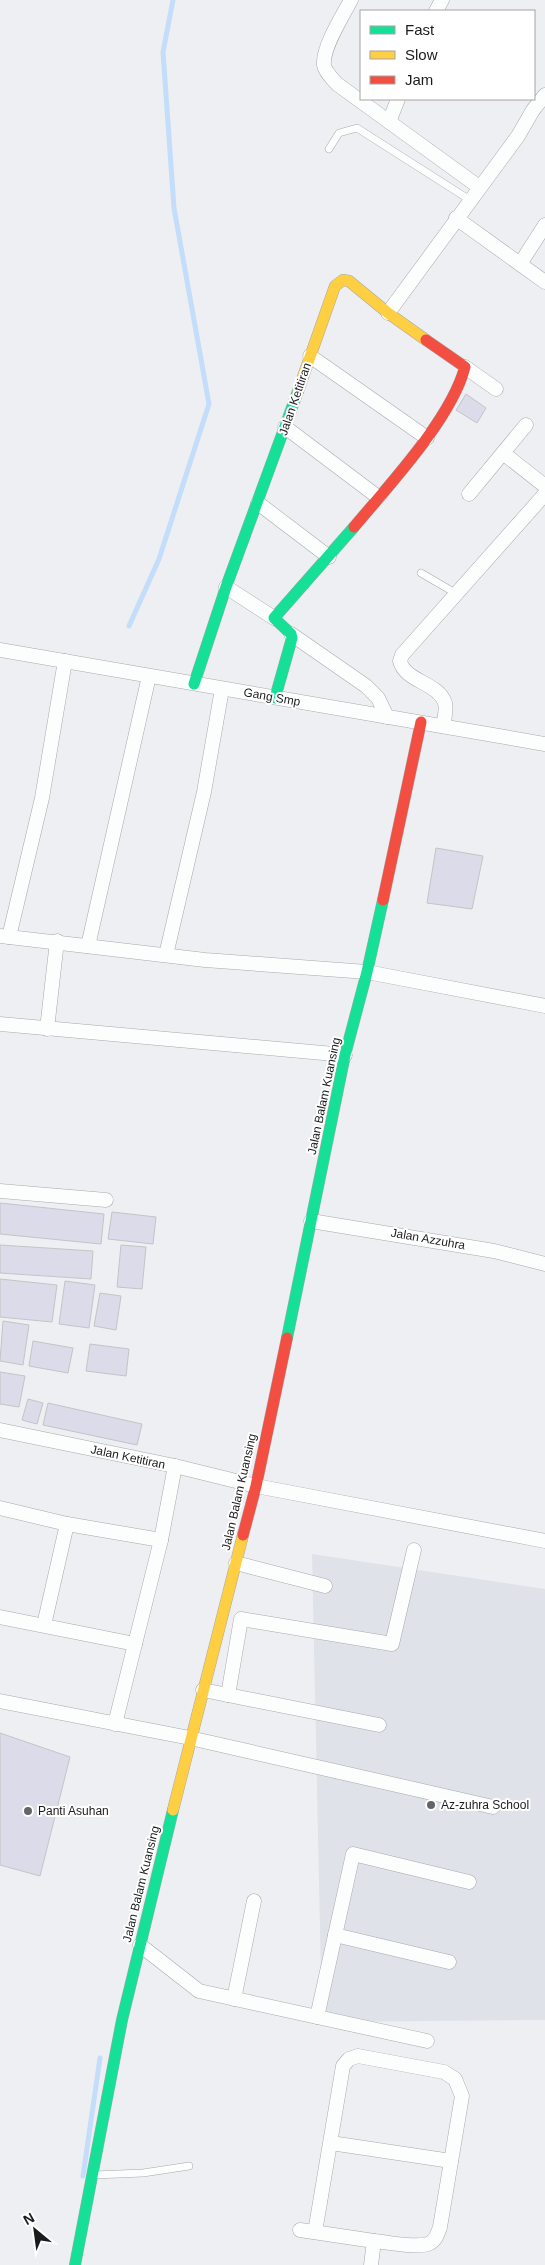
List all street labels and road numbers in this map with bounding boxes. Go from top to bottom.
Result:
street label: Jalan Ketitiran [276,361,314,437]
street label: Gang Smp [243,685,302,709]
street label: Jalan Balam Kuansing [305,1036,343,1156]
street label: Jalan Azzuhra [390,1226,467,1252]
street label: Jalan Balam Kuansing [219,1432,259,1552]
street label: Jalan Ketitiran [89,1442,167,1472]
street label: Jalan Balam Kuansing [120,1824,162,1944]

